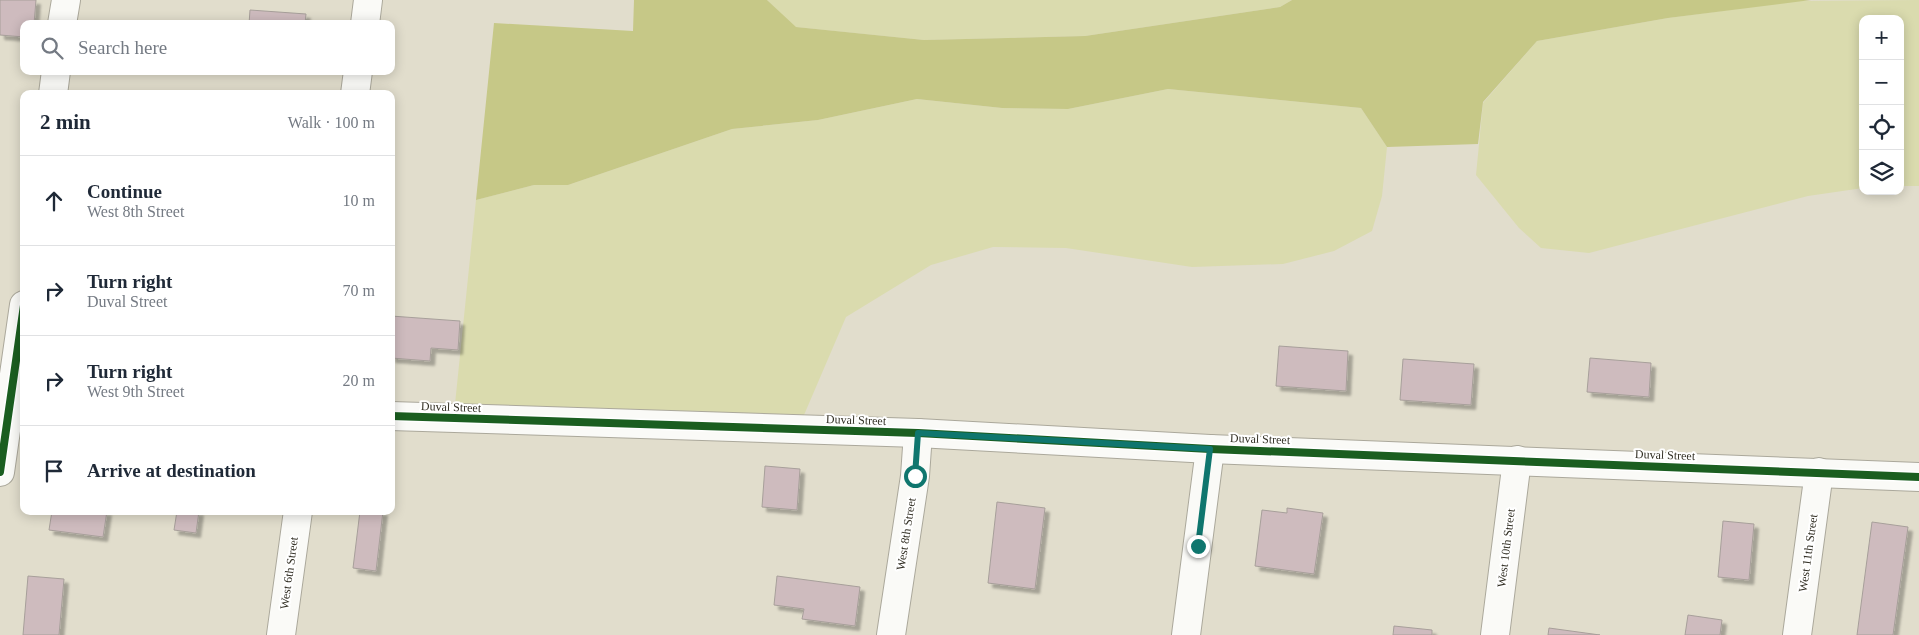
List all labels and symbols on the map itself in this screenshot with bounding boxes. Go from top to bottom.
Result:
street label: Duval Street [421,399,482,415]
street label: Duval Street [826,412,887,428]
street label: Duval Street [1230,431,1291,447]
street label: Duval Street [1635,447,1696,463]
route start [904,465,927,488]
street label: West 8th Street [893,496,919,571]
street label: West 10th Street [1494,507,1518,588]
street label: West 11th Street [1796,512,1820,593]
street label: West 6th Street [277,535,301,610]
route end [1187,535,1210,558]

